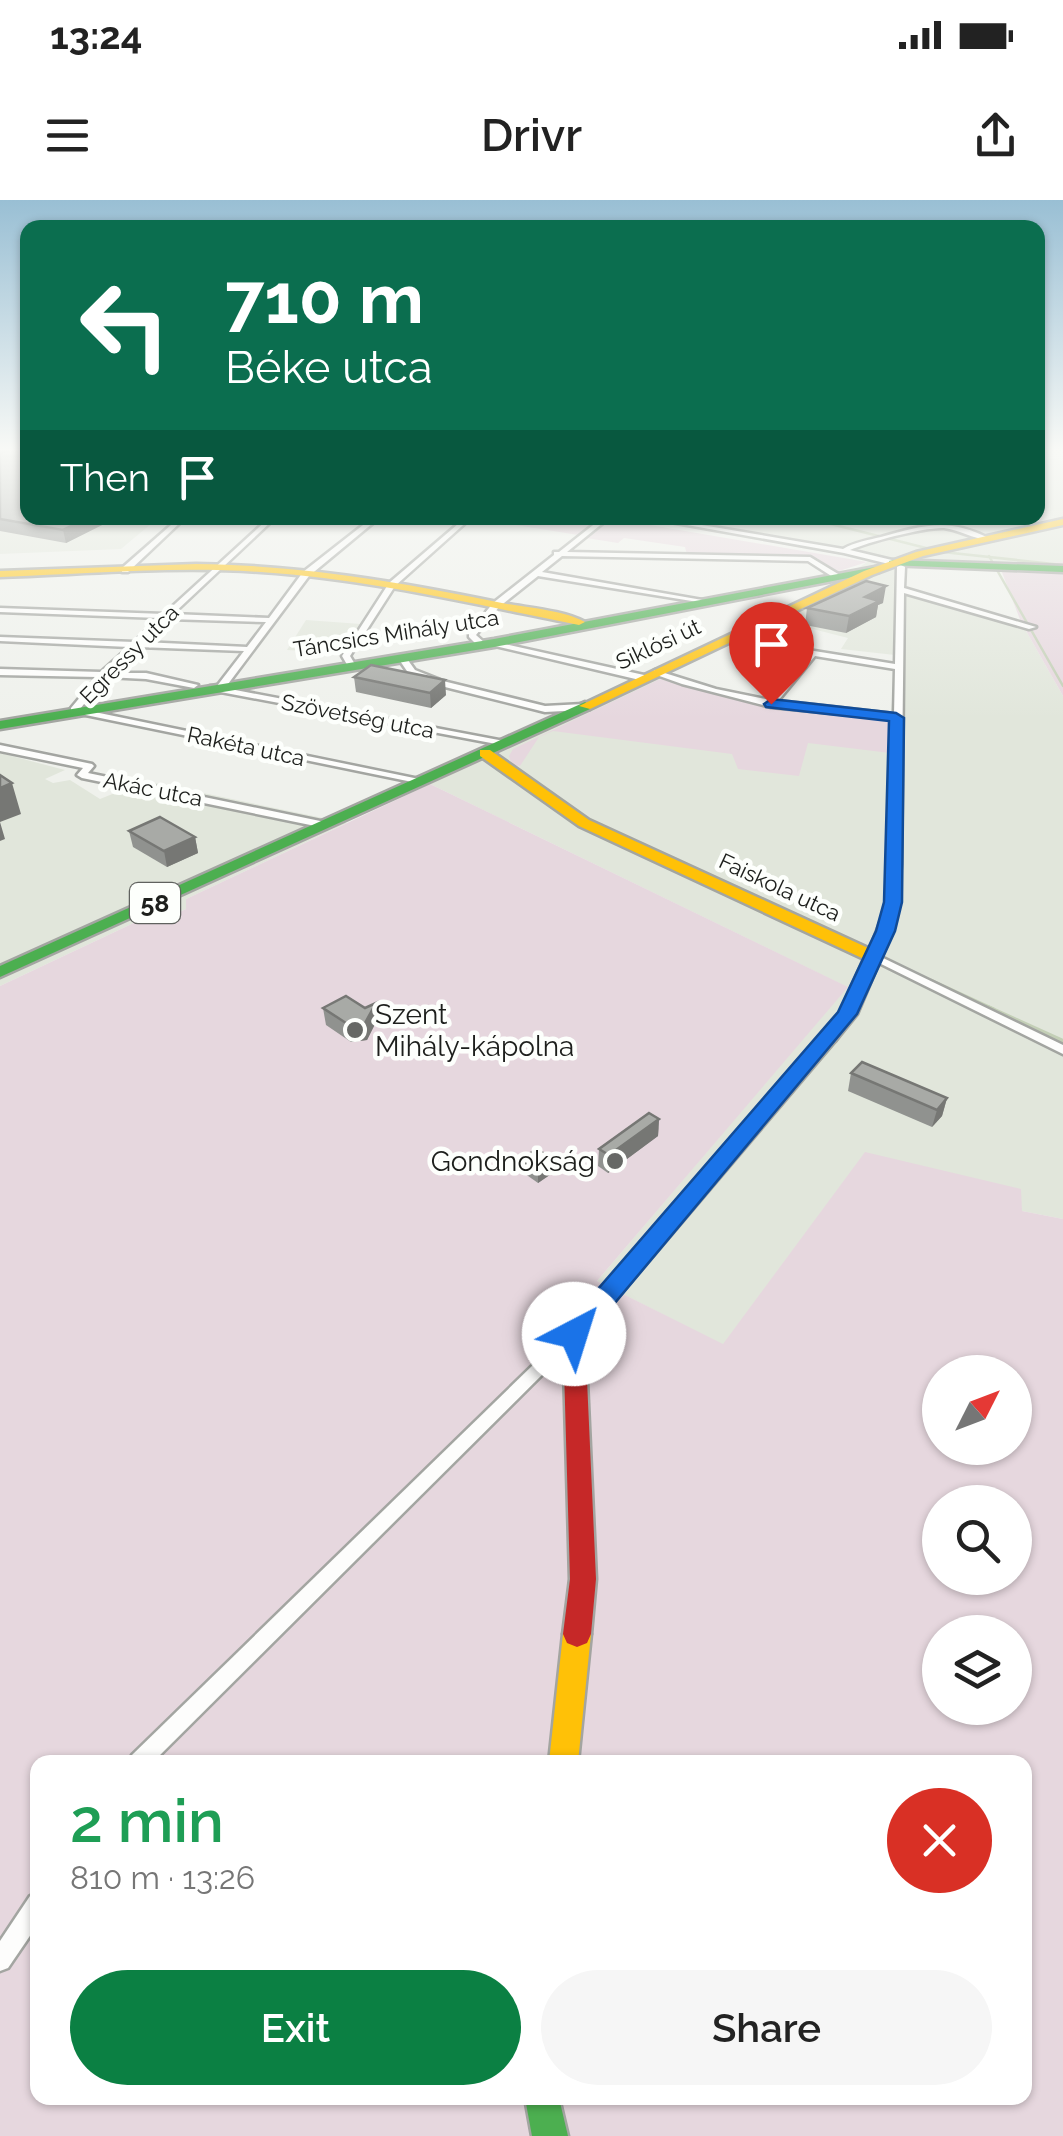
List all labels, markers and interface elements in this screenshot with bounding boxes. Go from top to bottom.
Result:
text: 13:24 [50,13,143,58]
icon: menu [40,108,95,163]
icon: share [968,108,1023,163]
text: Drivr [481,109,582,162]
text: 710 m [225,257,424,339]
icon: left [60,260,190,390]
text: Béke utca [225,341,433,394]
icon: arrive [170,450,225,505]
text: Then [60,455,150,500]
street label: Egressy utca [74,599,184,709]
pin [729,602,814,705]
street label: Táncsics Mihály utca [291,604,501,662]
street label: Siklósi út [612,613,705,675]
icon: arrive [744,617,799,672]
street label: Szövetség utca [279,688,437,744]
street label: Rakéta utca [185,721,307,771]
street label: Akác utca [101,767,205,811]
street label: Faiskola utca [715,848,845,926]
road number: 58 [130,883,180,923]
place label: Szent Mihály-kápolna [375,998,574,1063]
marker: Szent Mihály-kápolna [344,1019,366,1041]
place label: Gondnokság [431,1145,595,1178]
marker: Gondnokság [604,1150,626,1172]
position arrow [522,1282,626,1386]
north arrow [922,1355,1032,1465]
map controls [922,1355,1032,1725]
button: search [922,1485,1032,1595]
button: layers [922,1615,1032,1725]
text: 2 min [70,1786,224,1856]
button: close [887,1788,992,1893]
text: 810 m · 13:26 [70,1859,255,1896]
button: Exit [70,1970,521,2085]
button: Share [541,1970,992,2085]

